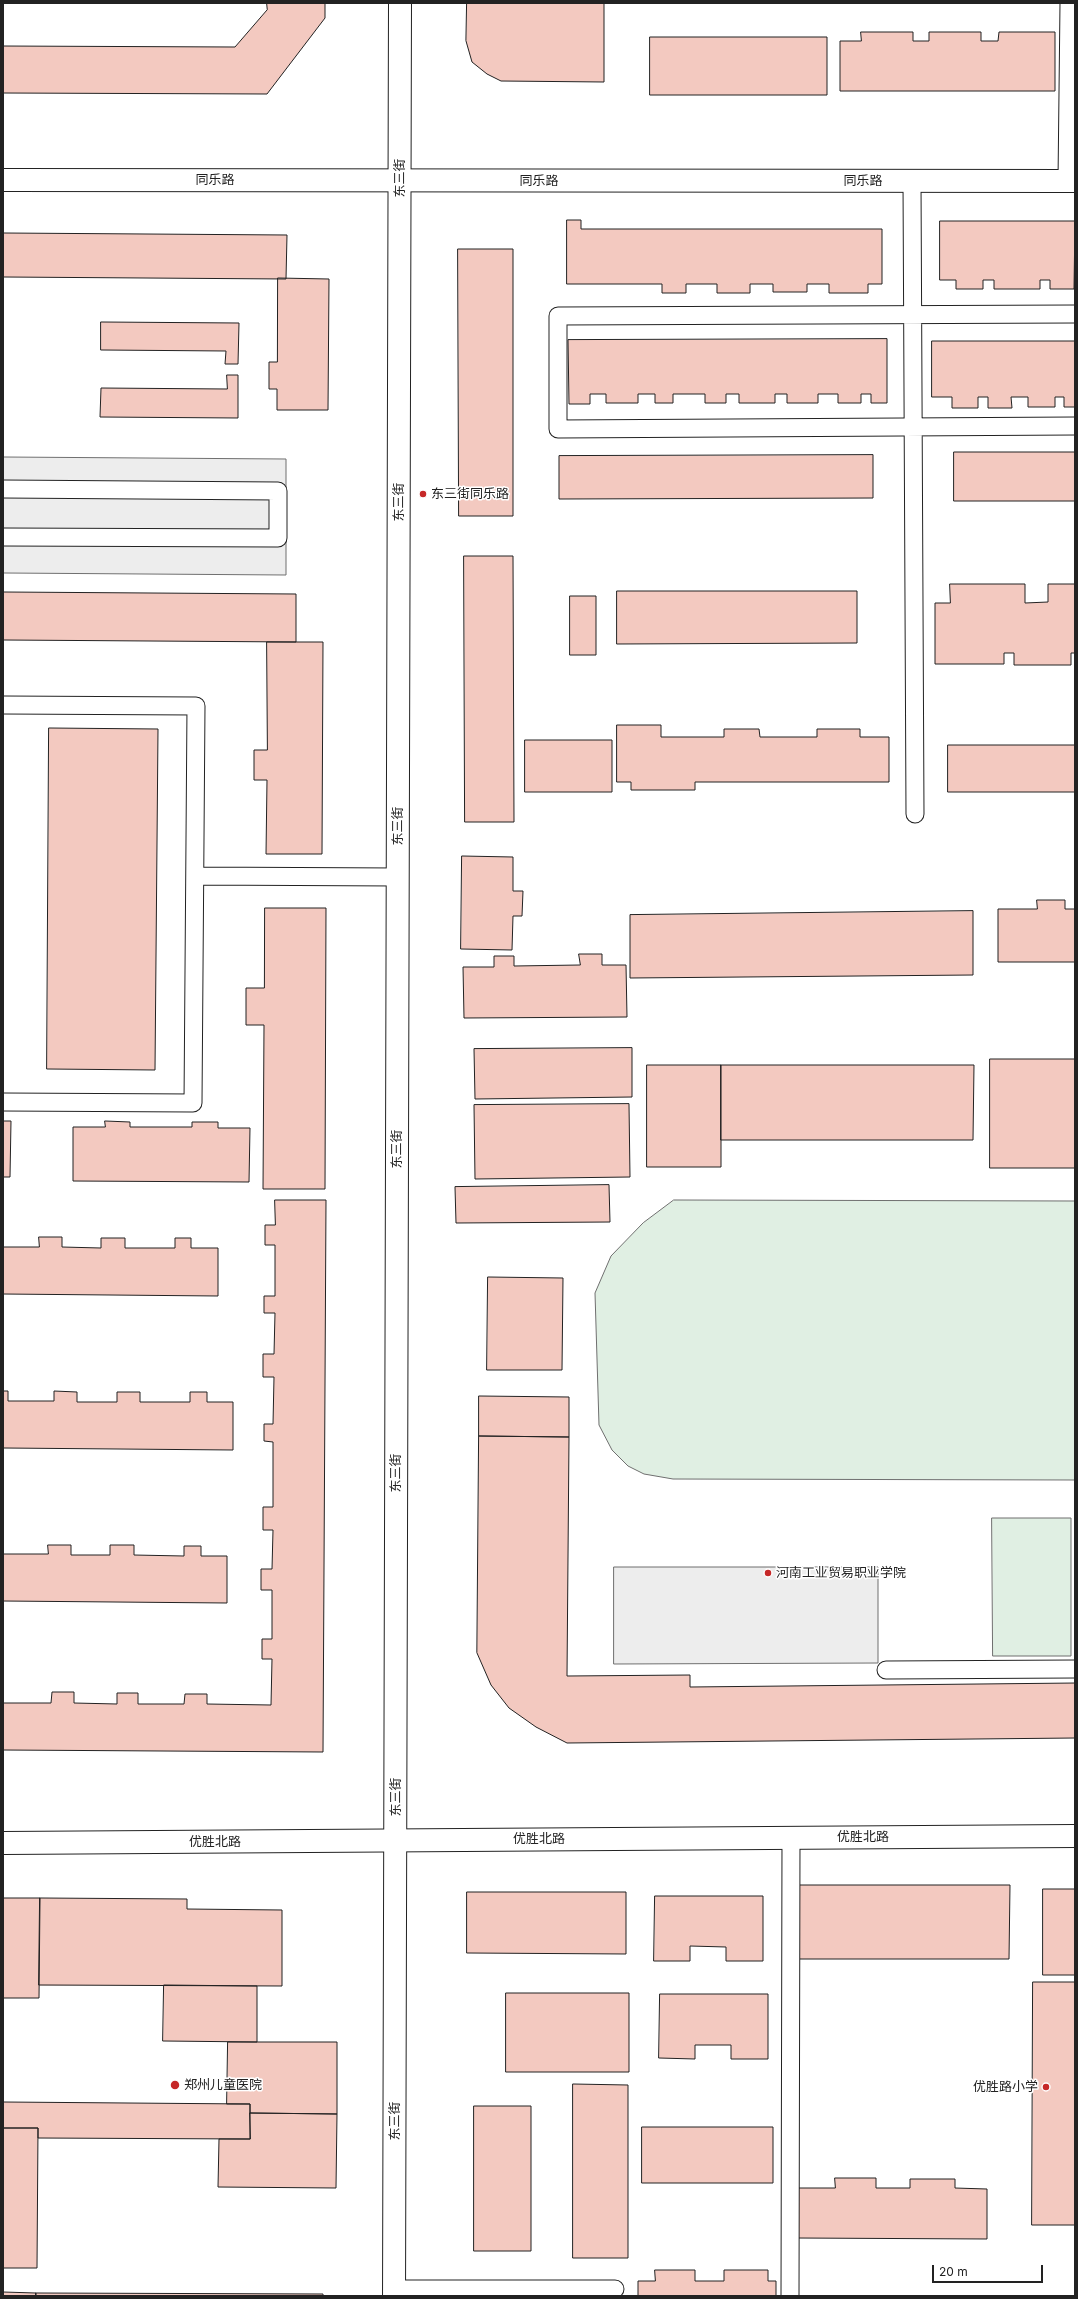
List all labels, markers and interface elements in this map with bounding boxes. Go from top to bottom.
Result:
street label: 东三街 [392,159,408,197]
street label: 同乐路 [196,172,234,188]
street label: 同乐路 [520,173,558,189]
street label: 同乐路 [844,173,882,189]
street label: 东三街 [391,483,407,521]
place label: 东三街同乐路 [431,486,509,502]
marker: 东三街同乐路 [418,489,428,499]
street label: 东三街 [390,807,406,845]
street label: 东三街 [389,1130,405,1168]
street label: 东三街 [388,1454,404,1492]
place label: 河南工业贸易职业学院 [776,1565,906,1581]
marker: 河南工业贸易职业学院 [763,1568,773,1578]
street label: 东三街 [388,1778,404,1816]
street label: 优胜北路 [837,1829,889,1845]
street label: 优胜北路 [513,1831,565,1847]
street label: 优胜北路 [189,1834,241,1850]
place label: 郑州儿童医院 [184,2077,262,2093]
marker: 郑州儿童医院 [169,2079,181,2091]
place label: 优胜路小学 [973,2079,1038,2095]
marker: 优胜路小学 [1041,2082,1051,2092]
street label: 东三街 [387,2102,403,2140]
scale bar [934,2257,1045,2283]
text: 20 m [939,2264,968,2279]

